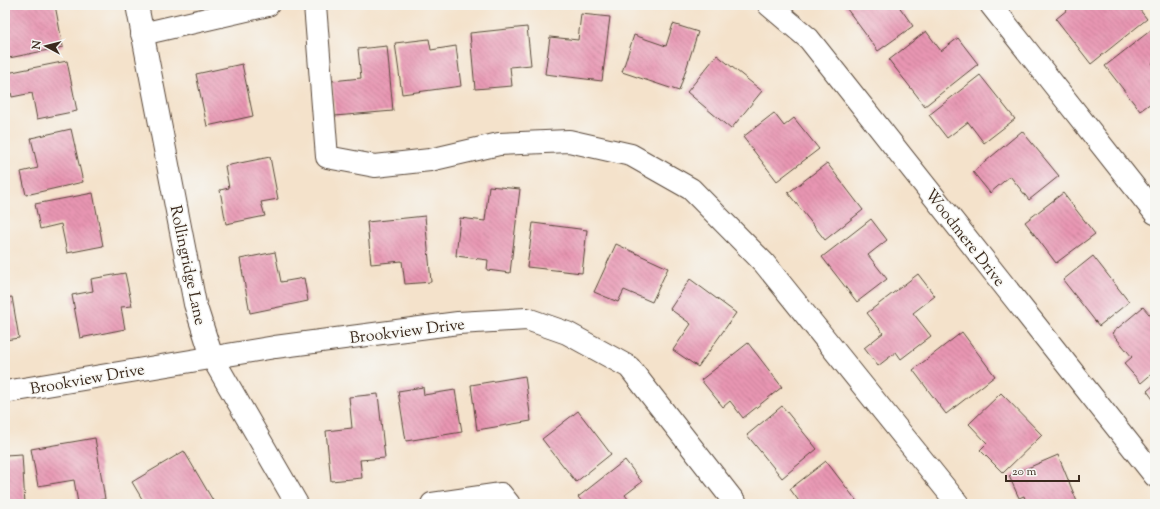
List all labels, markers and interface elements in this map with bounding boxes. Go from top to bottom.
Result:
north arrow [26,26,66,66]
text: N [28,39,46,51]
street label: Woodmere Drive [918,185,1010,292]
street label: Rollingridge Lane [163,203,210,328]
street label: Brookview Drive [348,314,466,351]
street label: Brookview Drive [28,359,146,402]
scale bar [1006,457,1079,483]
text: 20 m [1012,463,1037,481]

